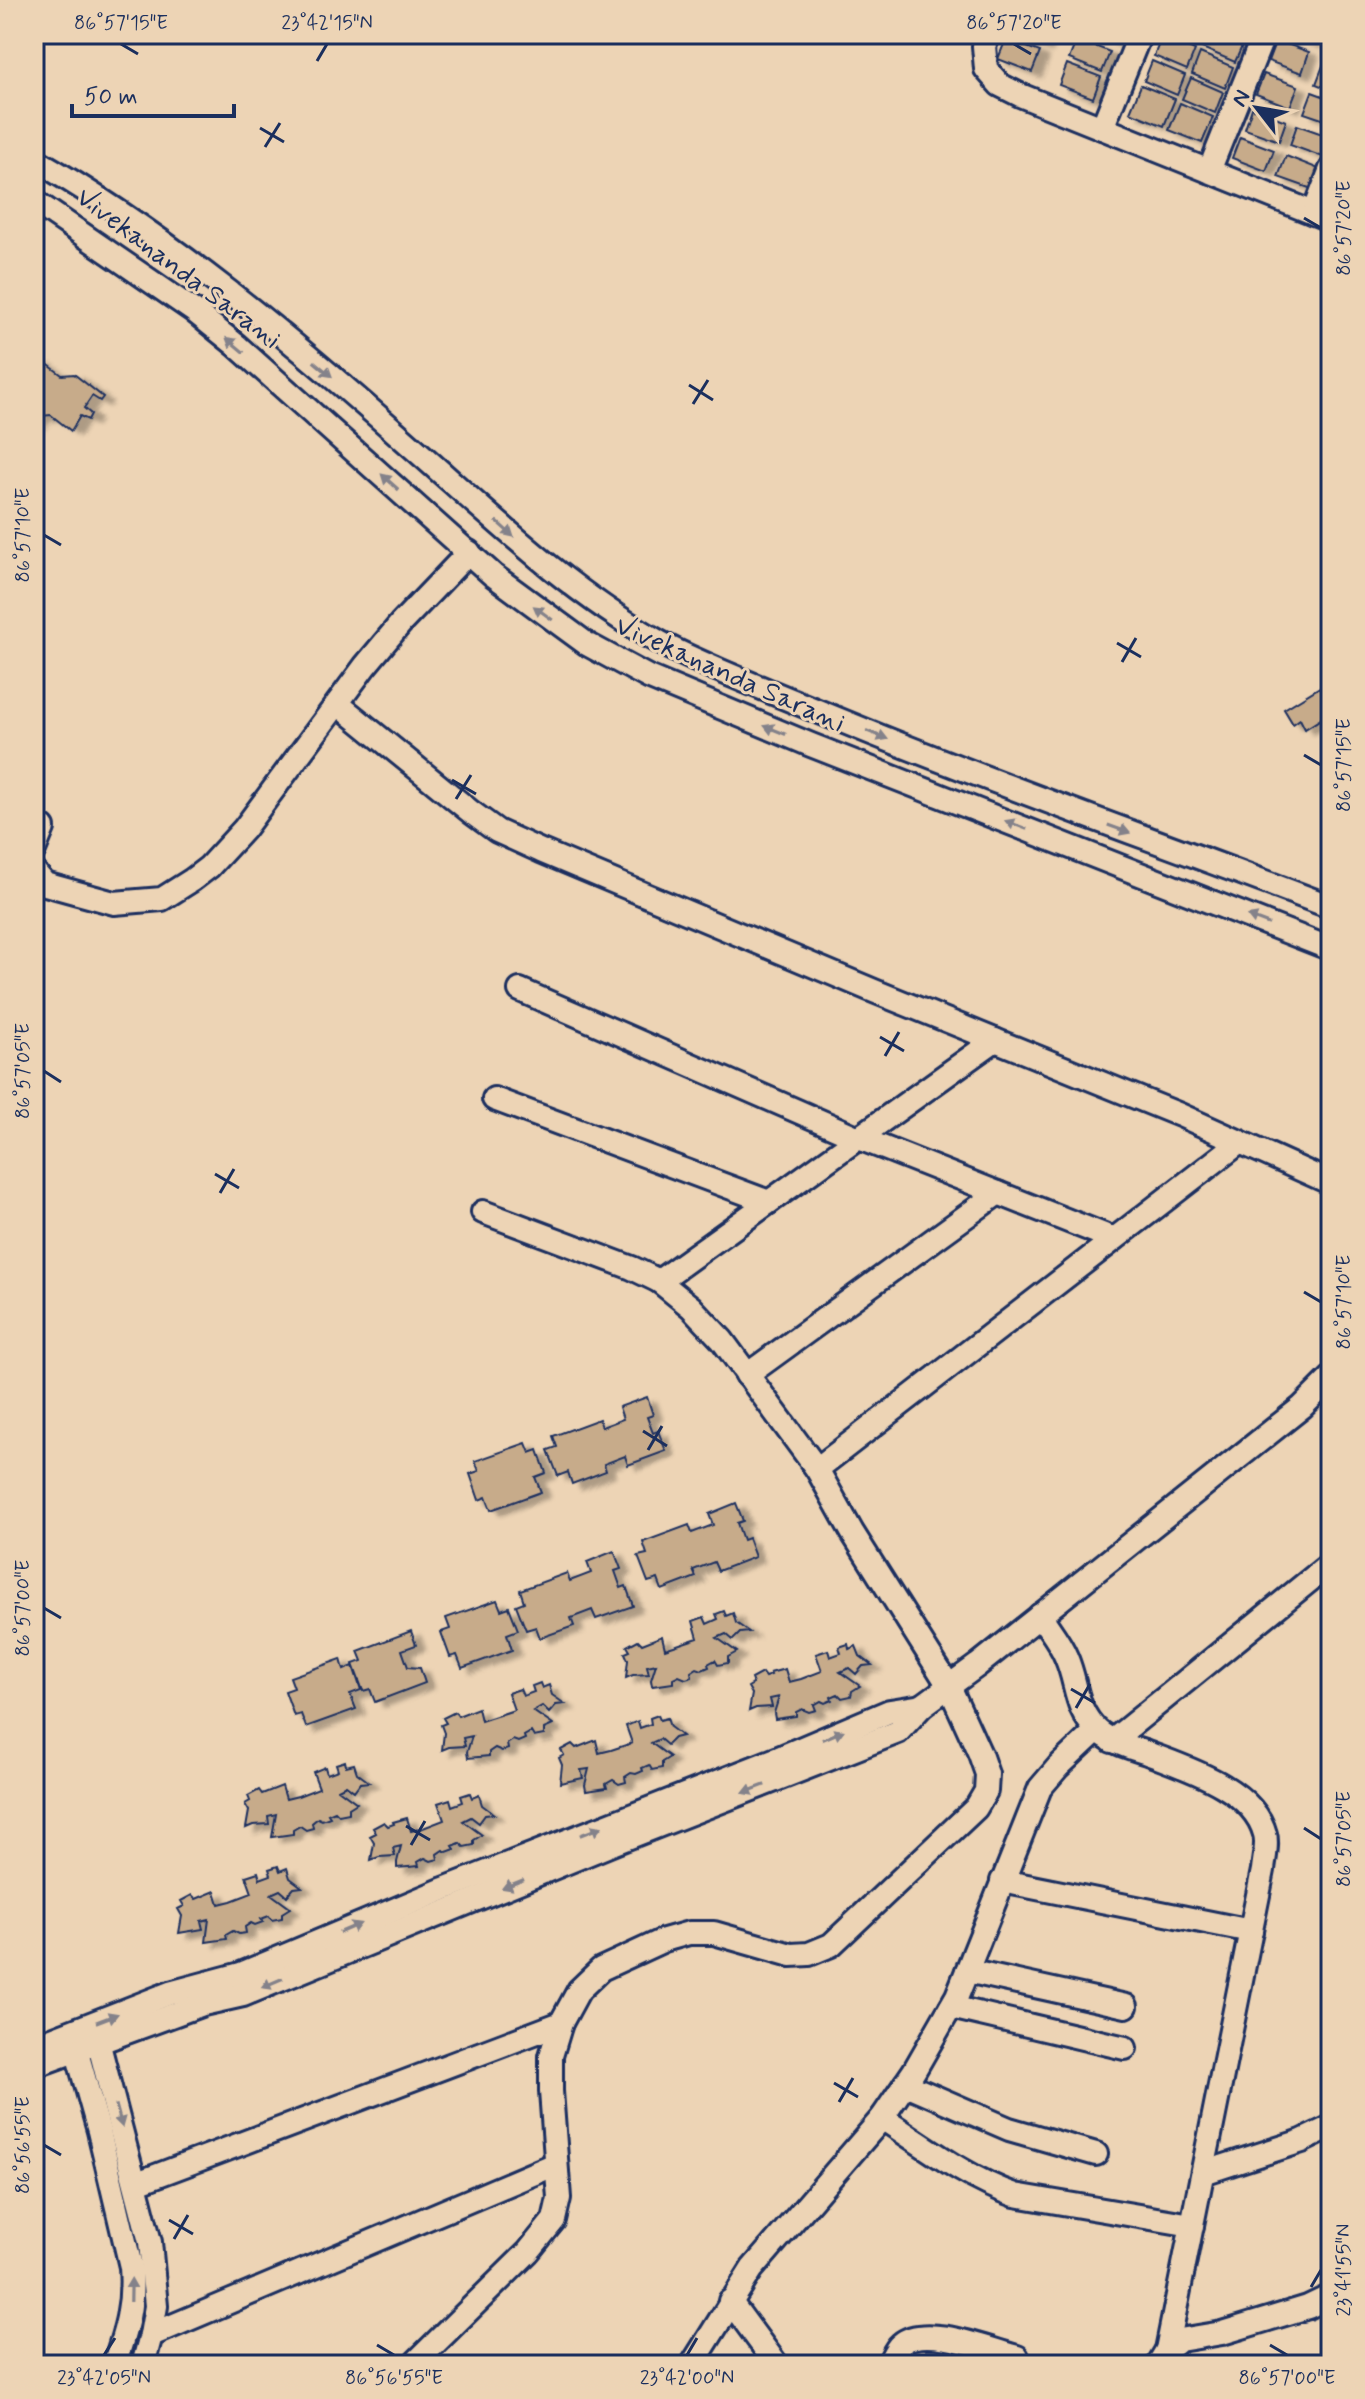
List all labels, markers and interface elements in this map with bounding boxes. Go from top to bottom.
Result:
text: 86°57'15"E [74,10,168,37]
text: 23°42'15"N [281,10,373,37]
text: 86°57'20"E [966,10,1062,37]
scale bar [72,68,234,118]
north arrow [1217,68,1297,148]
text: 50 m [84,82,138,113]
text: N [1226,85,1257,112]
street label: Vivekananda Sarani [68,180,288,358]
text: 86°57'20"E [1331,180,1358,276]
one-way arrow [226,337,246,354]
one-way arrow [313,360,333,377]
one-way arrow [381,473,400,491]
text: 86°57'10"E [10,488,37,582]
one-way arrow [496,520,515,538]
one-way arrow [533,606,554,621]
street label: Vivekananda Sarani [609,608,851,742]
text: 86°57'15"E [1331,718,1358,812]
one-way arrow [763,723,786,736]
one-way arrow [865,729,889,742]
one-way arrow [1004,818,1028,831]
one-way arrow [1107,823,1131,836]
one-way arrow [1246,913,1270,926]
text: 86°57'05"E [10,1023,37,1119]
text: 86°57'10"E [1331,1255,1358,1349]
text: 86°57'00"E [10,1560,37,1656]
one-way arrow [821,1728,845,1741]
one-way arrow [742,1783,766,1796]
text: 86°57'05"E [1331,1791,1358,1887]
one-way arrow [579,1824,603,1837]
one-way arrow [501,1878,525,1891]
one-way arrow [338,1922,362,1935]
one-way arrow [260,1976,284,1989]
one-way arrow [95,2011,119,2024]
text: 86°56'55"E [10,2096,37,2194]
one-way arrow [113,2104,125,2129]
text: 23°41'55"N [1331,2224,1358,2316]
one-way arrow [125,2277,138,2302]
text: 23°42'05"N [57,2365,151,2392]
text: 86°56'55"E [345,2365,443,2392]
text: 23°42'00"N [640,2365,734,2392]
text: 86°57'00"E [1239,2365,1335,2392]

